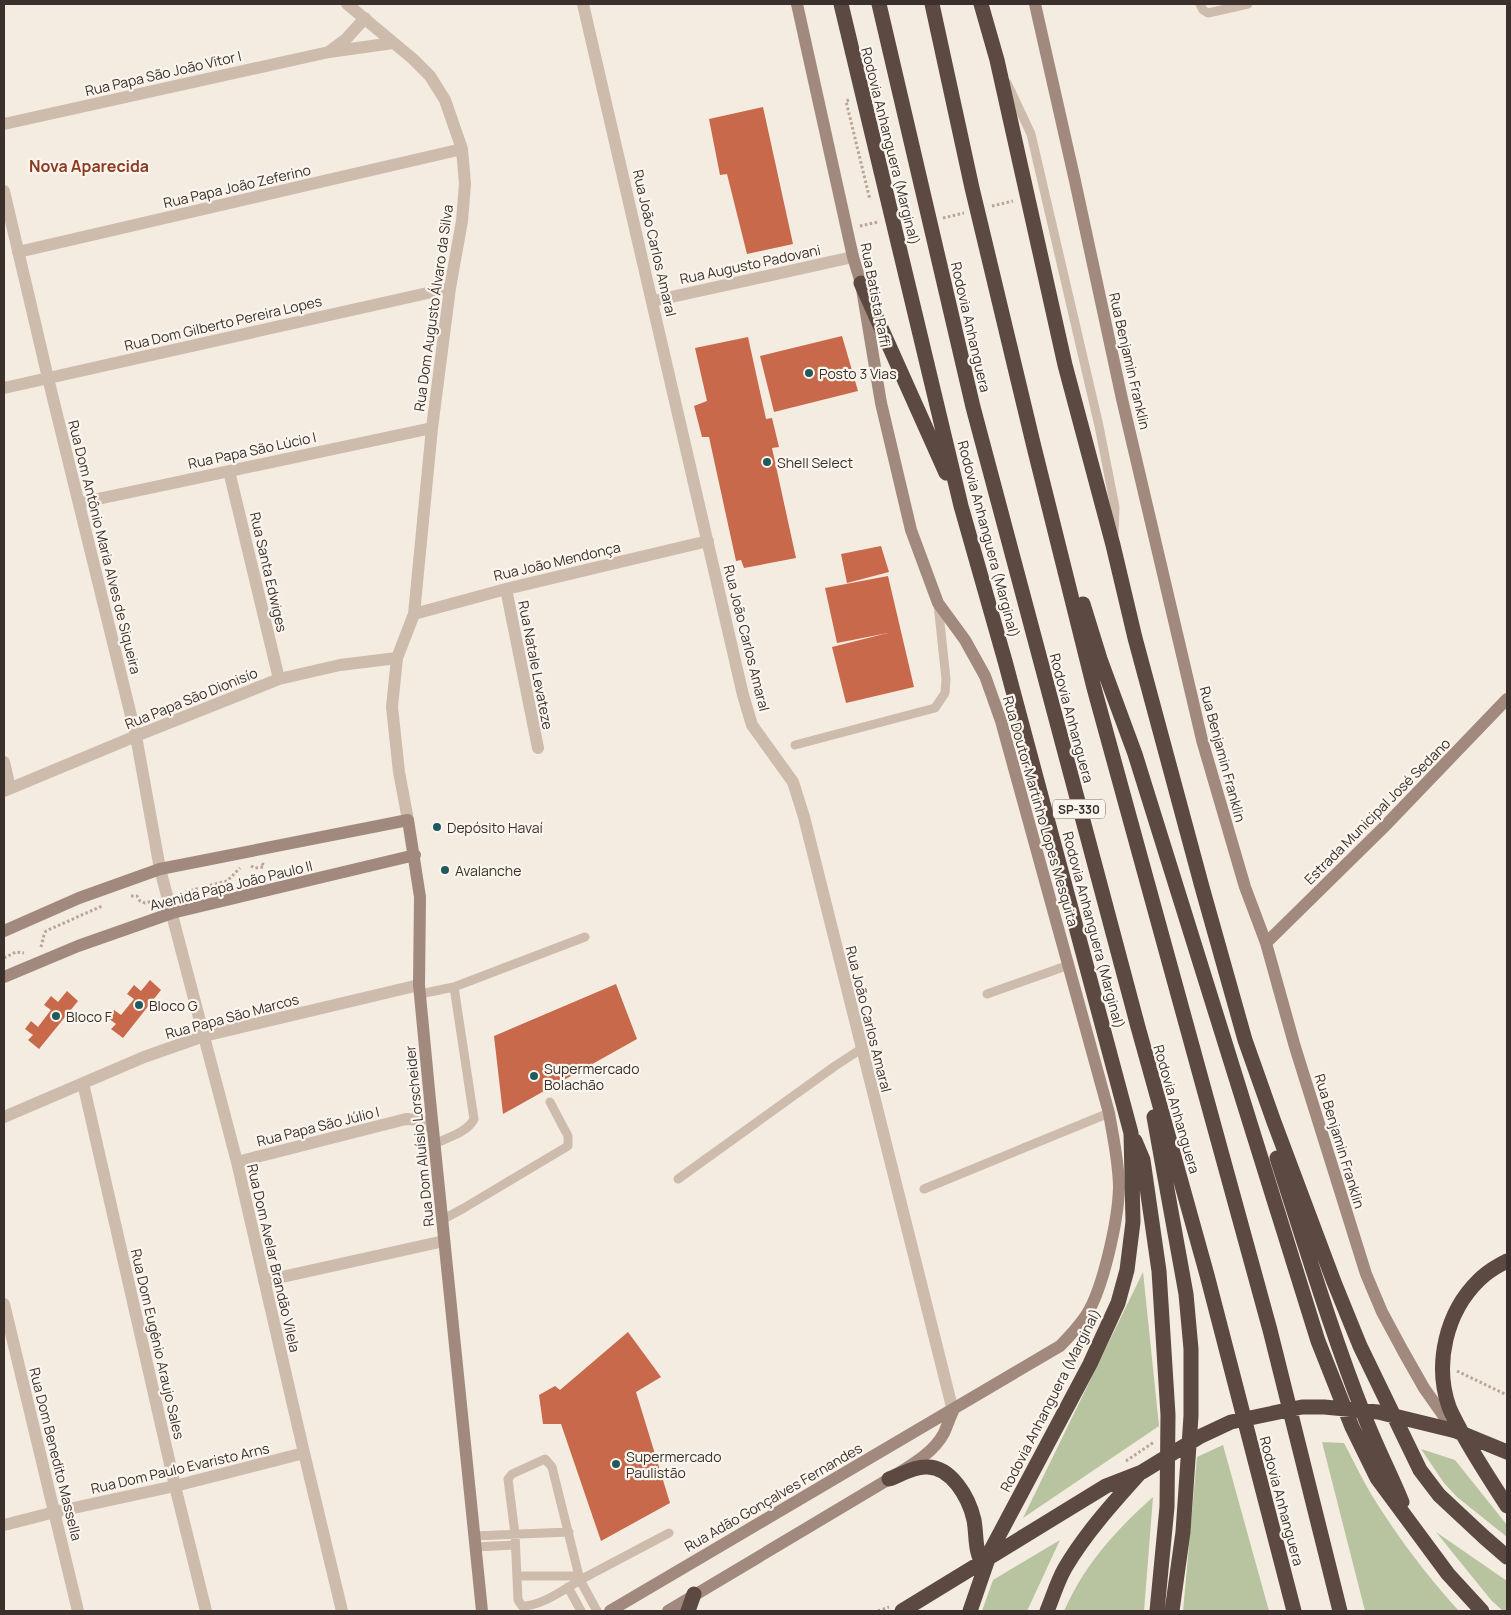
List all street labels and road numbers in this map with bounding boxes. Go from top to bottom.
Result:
street label: Rodovia Anhanguera (Marginal) [857,45,925,247]
street label: Rua Papa São João Vitor I [83,46,243,100]
street label: Rua Papa João Zeferino [161,160,313,212]
street label: Rua João Carlos Amaral [629,168,681,318]
street label: Rua Dom Augusto Álvaro da Silva [409,203,457,413]
street label: Rua Augusto Padovani [678,240,822,288]
street label: Rua Batista Raffi [857,241,895,349]
street label: Rodovia Anhanguera [947,260,995,394]
street label: Rua Dom Gilberto Pereira Lopes [122,291,324,355]
street label: Rua Benjamin Franklin [1105,291,1155,431]
street label: Rua Dom Antônio Maria Alves de Siqueira [64,418,146,676]
street label: Rua Papa São Lúcio I [186,427,318,473]
street label: Rodovia Anhanguera (Marginal) [954,438,1024,640]
street label: Rua Santa Edwiges [246,510,292,634]
street label: Rua João Mendonça [492,537,622,585]
street label: Rua João Carlos Amaral [720,563,774,713]
street label: Rua Natale Levateze [514,599,558,731]
street label: Rodovia Anhanguera [1046,651,1098,785]
street label: Rua Papa São Dionisío [122,663,260,733]
street label: Rua Benjamin Franklin [1196,684,1250,824]
street label: Rua Doutor Martinho Lopes Mesquita [999,694,1083,928]
street label: Estrada Municipal José Sedano [1300,734,1454,888]
road number: SP-330 [1053,800,1105,819]
street label: Rodovia Anhanguera (Marginal) [1059,829,1129,1031]
street label: Avenida Papa João Paulo II [148,856,314,914]
street label: Rua João Carlos Amaral [842,944,896,1094]
street label: Rua Papa São Marcos [163,989,301,1043]
street label: Rodovia Anhanguera [1149,1042,1205,1176]
street label: Rua Dom Aluísio Lorscheider [400,1044,438,1228]
street label: Rua Benjamin Franklin [1310,1071,1370,1211]
street label: Rua Papa São Júlio I [255,1102,381,1150]
street label: Rua Dom Avelar Brandão Vilela [243,1162,305,1354]
street label: Rua Dom Eugênio Araujo Sales [127,1247,189,1441]
street label: Rodovia Anhanguera (Marginal) [995,1305,1105,1495]
street label: Rua Dom Benedito Massella [25,1365,87,1543]
street label: Rodovia Anhanguera [1256,1434,1308,1568]
street label: Rua Dom Paulo Evaristo Arns [89,1438,271,1498]
street label: Rua Adão Gonçalves Fernandes [681,1438,865,1556]

